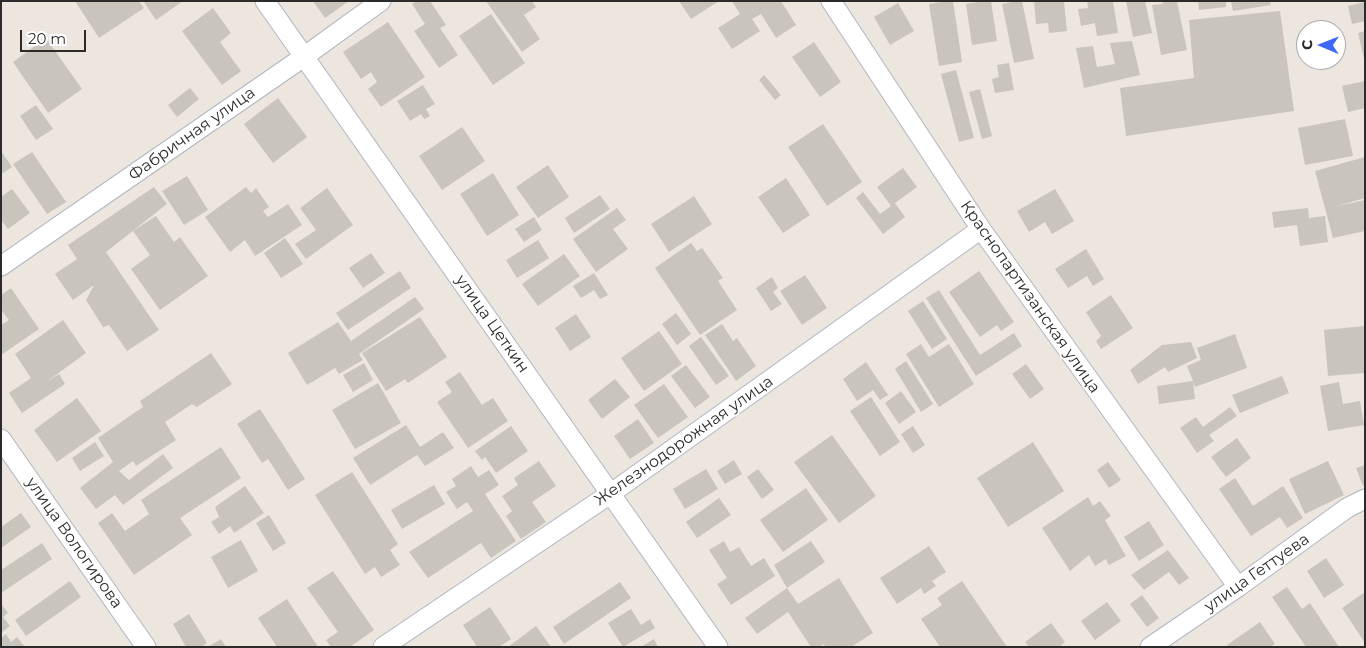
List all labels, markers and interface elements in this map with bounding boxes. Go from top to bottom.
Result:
scale bar [22,20,89,52]
north arrow [1296,20,1346,70]
text: 20 m [28,29,66,48]
text: С [1298,40,1316,50]
street label: Фабричная улица [125,83,259,185]
street label: Краснопартизанская улица [956,197,1104,397]
street label: улица Цеткин [451,271,533,377]
street label: Железнодорожная улица [591,372,777,510]
street label: улица Вологирова [22,474,126,612]
street label: улица Геттуева [1201,530,1313,616]

